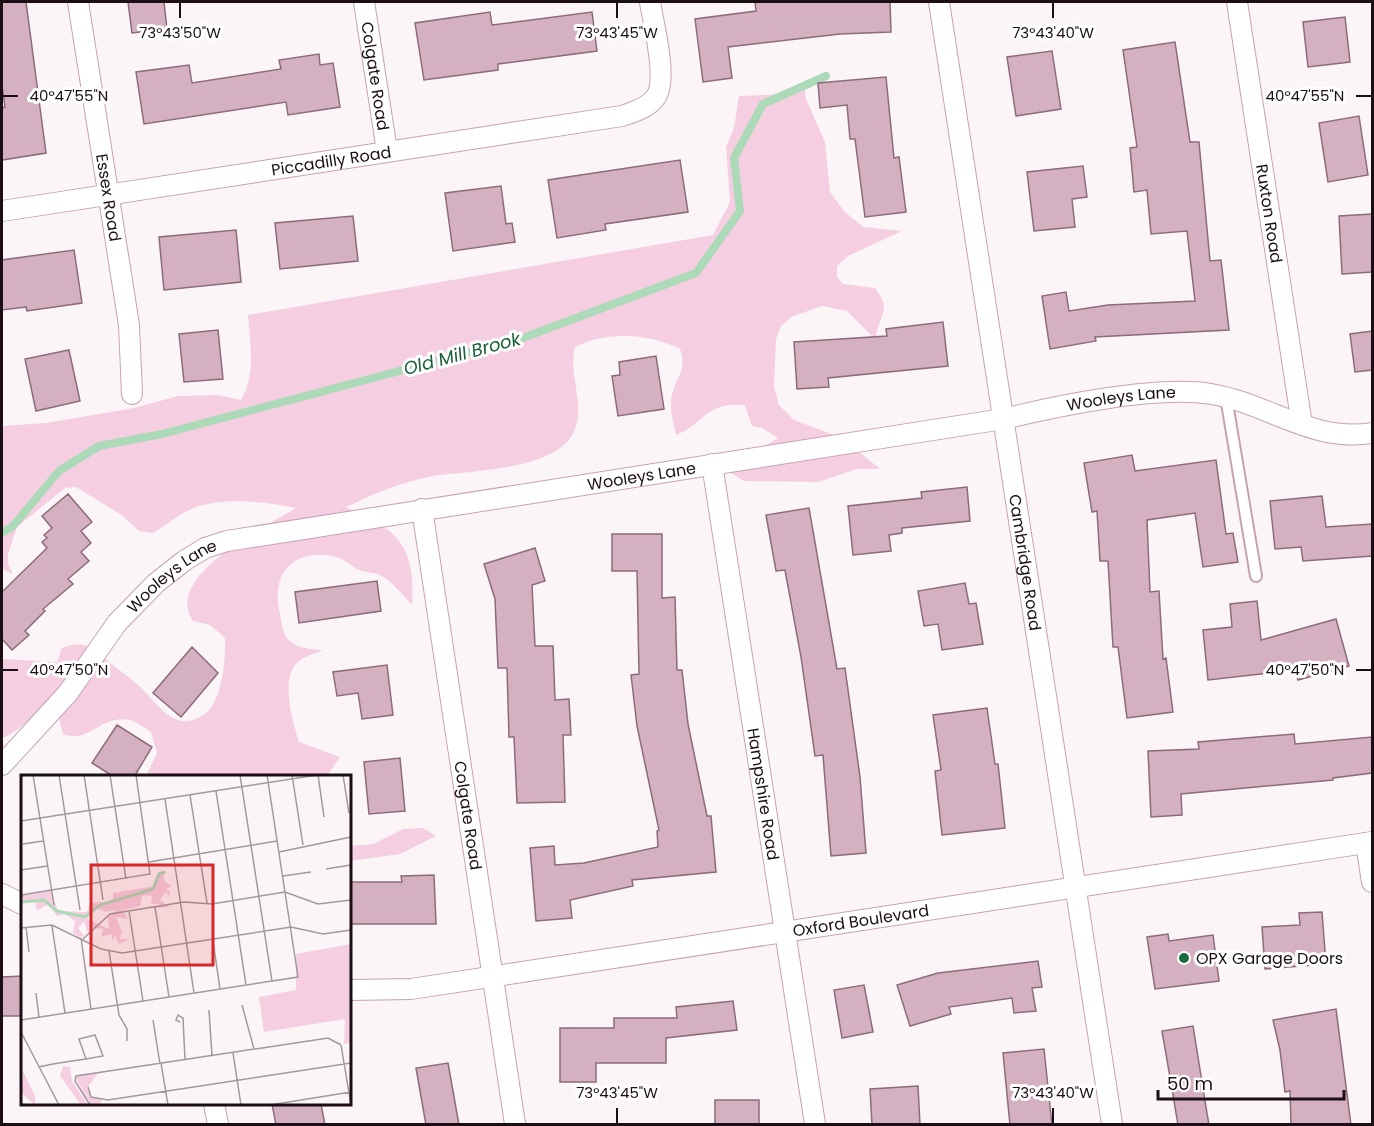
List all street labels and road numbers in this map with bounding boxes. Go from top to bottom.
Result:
street label: Colgate Road [355,20,395,132]
street label: Piccadilly Road [270,141,393,182]
street label: Essex Road [90,152,127,243]
street label: Ruxton Road [1250,162,1288,265]
street label: Wooleys Lane [1065,381,1176,417]
street label: Wooleys Lane [586,456,698,496]
street label: Cambridge Road [1003,493,1047,632]
street label: Wooleys Lane [122,534,220,618]
street label: Hampshire Road [741,726,785,862]
street label: Colgate Road [448,760,487,872]
street label: Oxford Boulevard [791,899,931,942]

